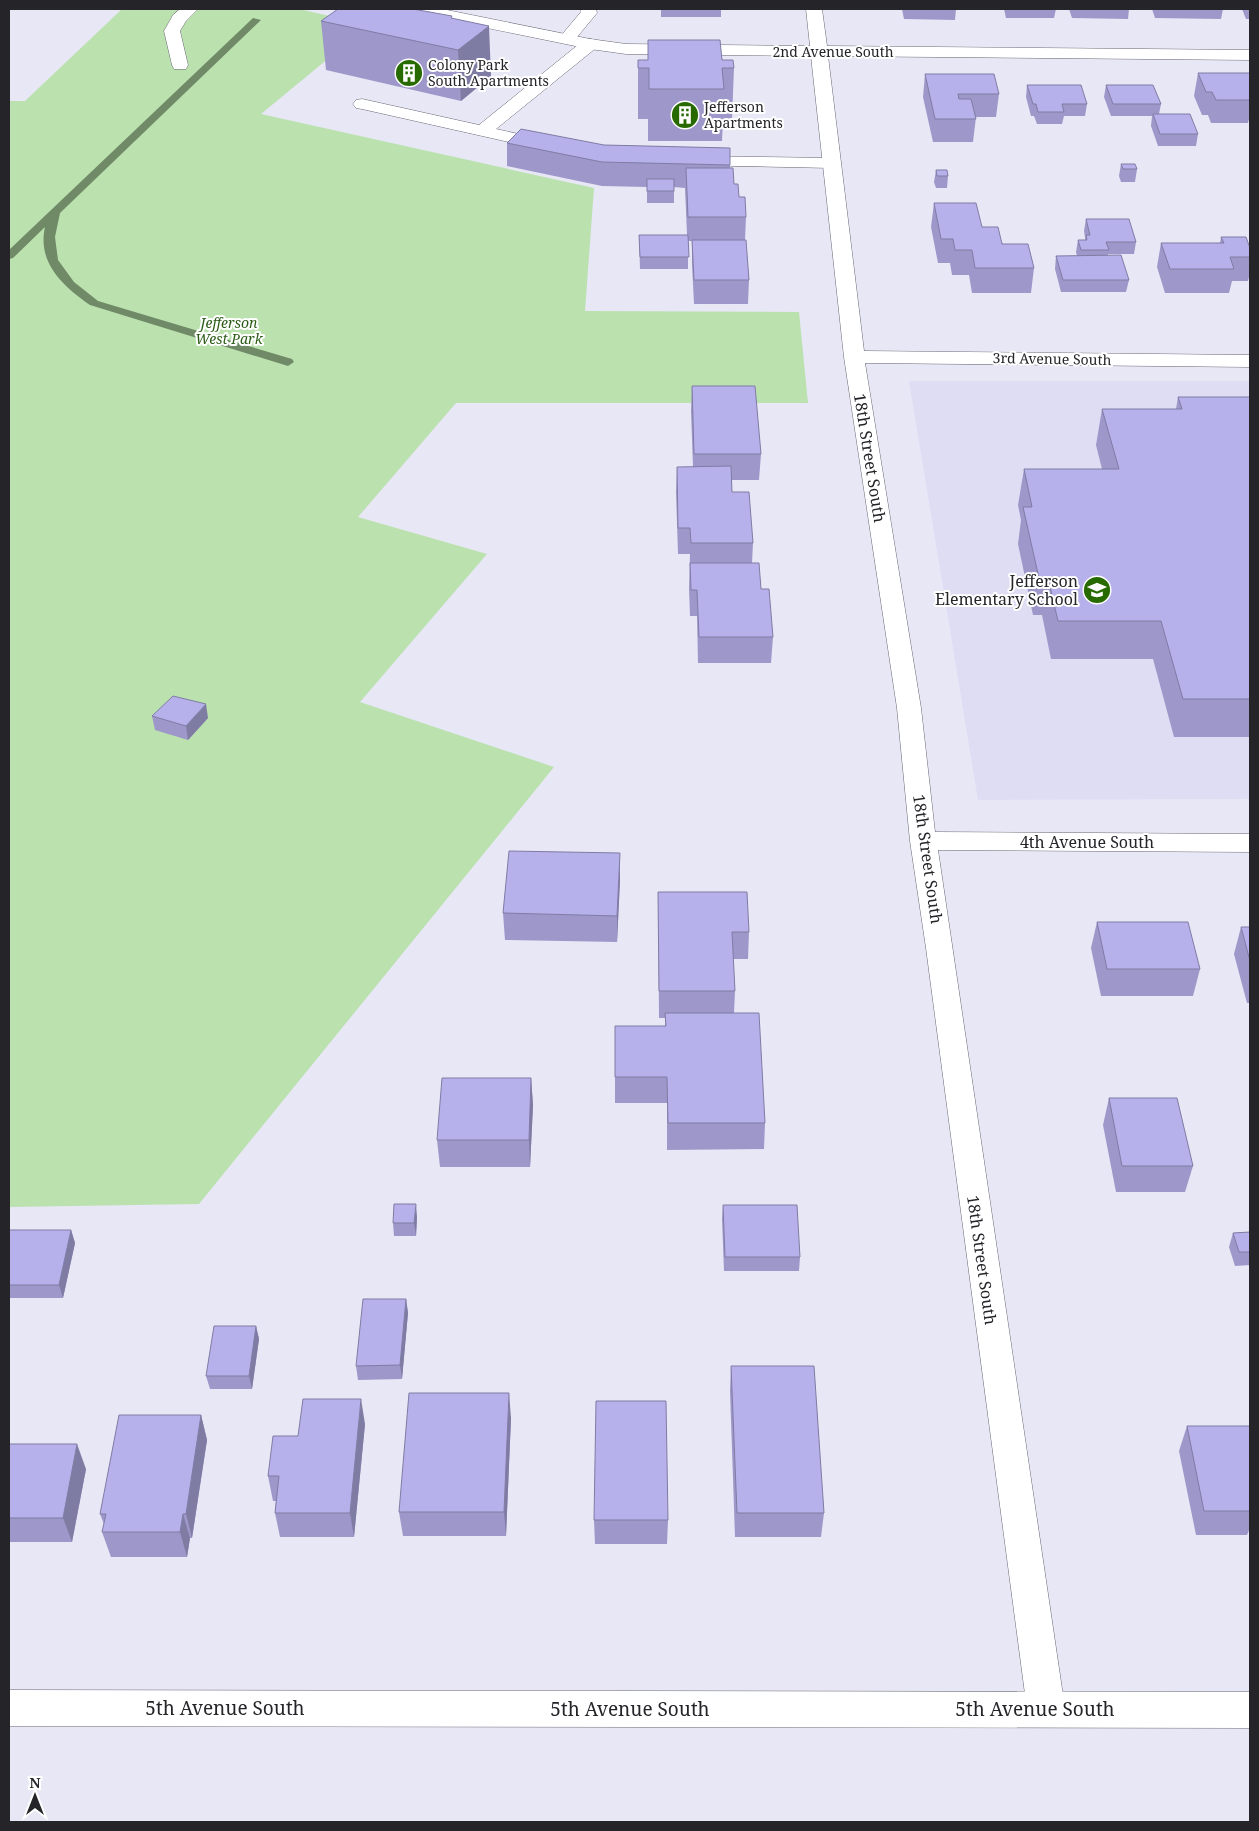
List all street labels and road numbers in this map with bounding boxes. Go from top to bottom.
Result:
street label: 2nd Avenue South [772,42,894,61]
street label: 3rd Avenue South [992,348,1112,369]
street label: 18th Street South [849,392,891,524]
street label: 18th Street South [908,793,948,925]
street label: 4th Avenue South [1020,831,1154,853]
street label: 18th Street South [962,1194,1002,1326]
street label: 5th Avenue South [145,1695,305,1721]
street label: 5th Avenue South [550,1696,710,1722]
street label: 5th Avenue South [955,1696,1115,1722]

